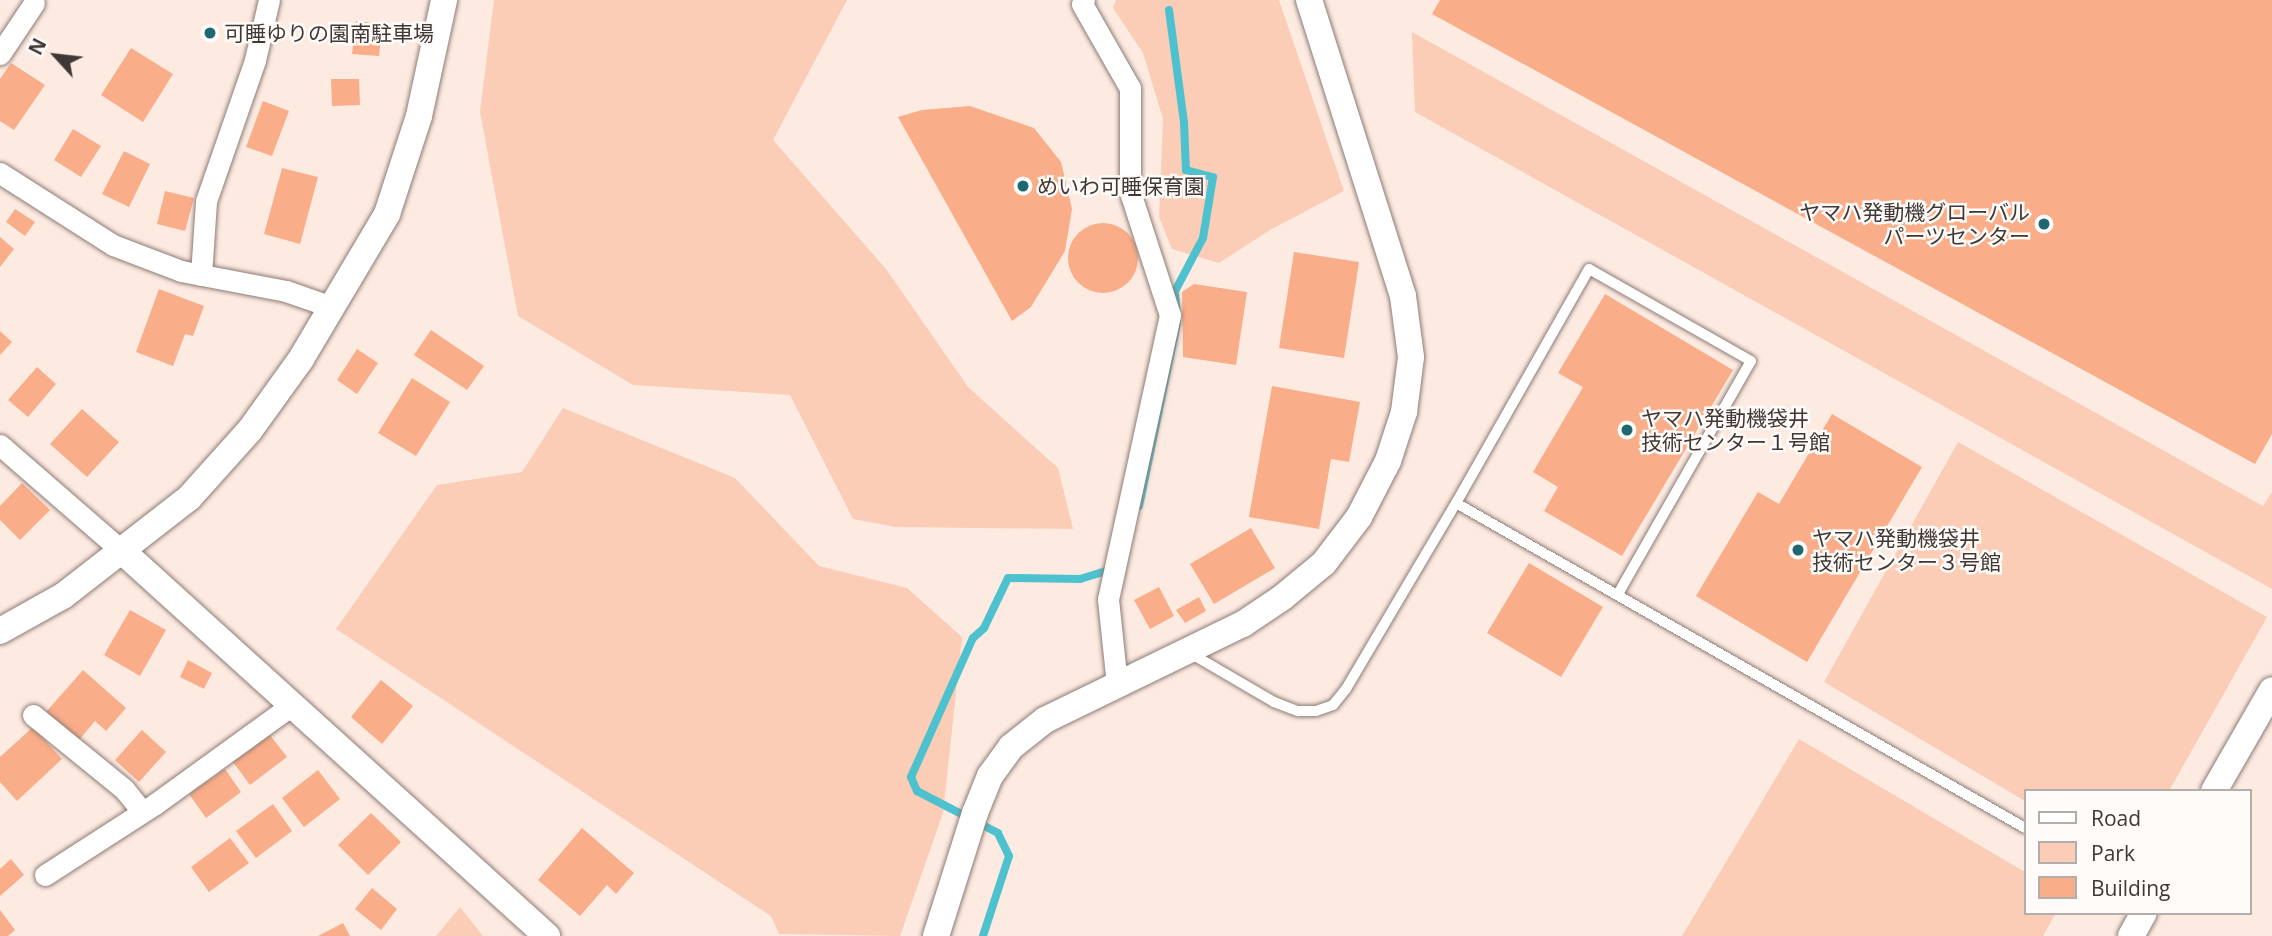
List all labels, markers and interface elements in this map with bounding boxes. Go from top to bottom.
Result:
place label: 可睡ゆりの園南駐車場 [224,20,434,46]
north arrow [21,21,91,91]
marker: 可睡ゆりの園南駐車場 [202,25,218,41]
text: N [22,34,52,59]
place label: めいわ可睡保育園 [1037,173,1205,199]
marker: めいわ可睡保育園 [1015,178,1031,194]
place label: ヤマハ発動機グローバル パーツセンター [1799,199,2030,249]
marker: ヤマハ発動機グローバル パーツセンター [2036,216,2052,232]
place label: ヤマハ発動機袋井 技術センター１号館 [1641,405,1830,455]
marker: ヤマハ発動機袋井 技術センター１号館 [1619,422,1635,438]
place label: ヤマハ発動機袋井 技術センター３号館 [1812,525,2001,575]
marker: ヤマハ発動機袋井 技術センター３号館 [1790,542,1806,558]
legend [2024,789,2251,915]
text: Road [2091,804,2141,832]
text: Park [2091,839,2135,867]
text: Building [2091,874,2170,902]

